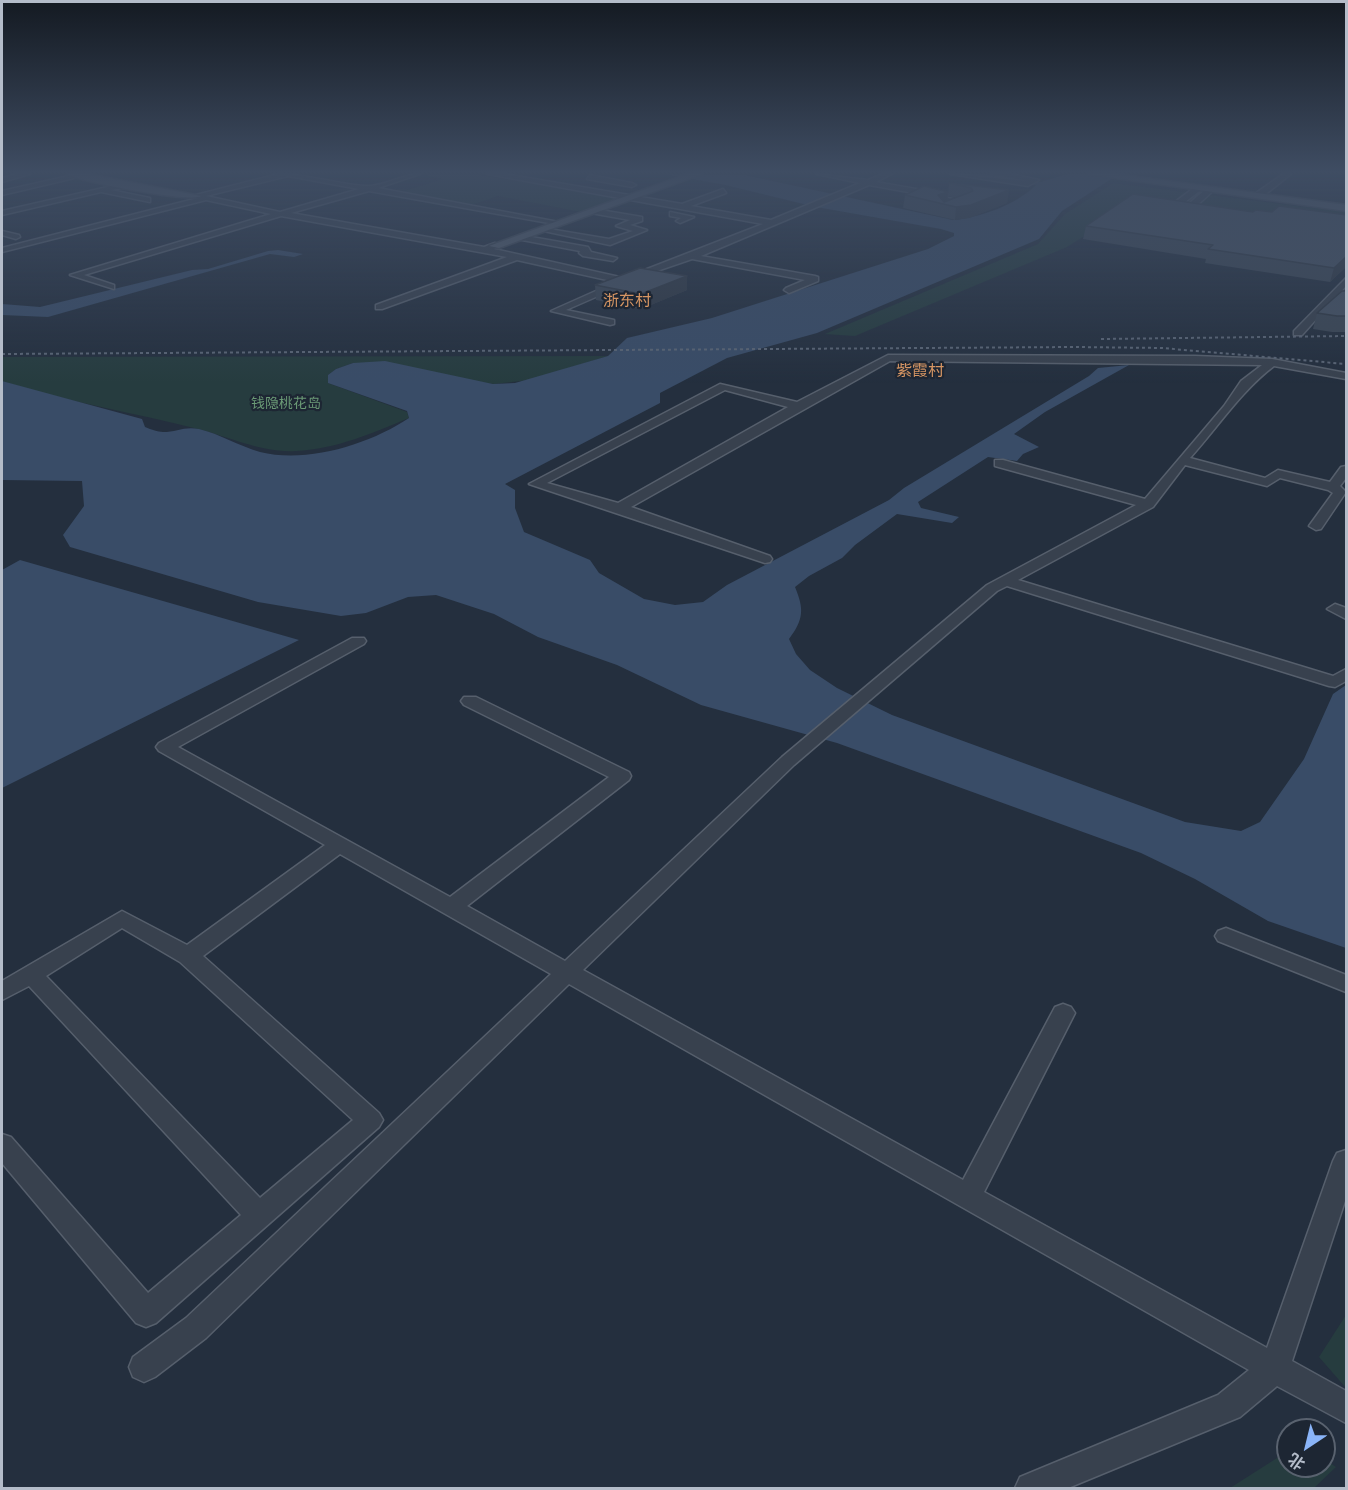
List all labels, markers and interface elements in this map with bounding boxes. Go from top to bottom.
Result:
district label: 浙东村 [603,292,651,312]
district label: 紫霞村 [896,362,944,382]
park label: 钱隐桃花岛 [251,396,321,412]
north arrow [1276,1418,1336,1478]
text: 北 [1284,1448,1309,1475]

